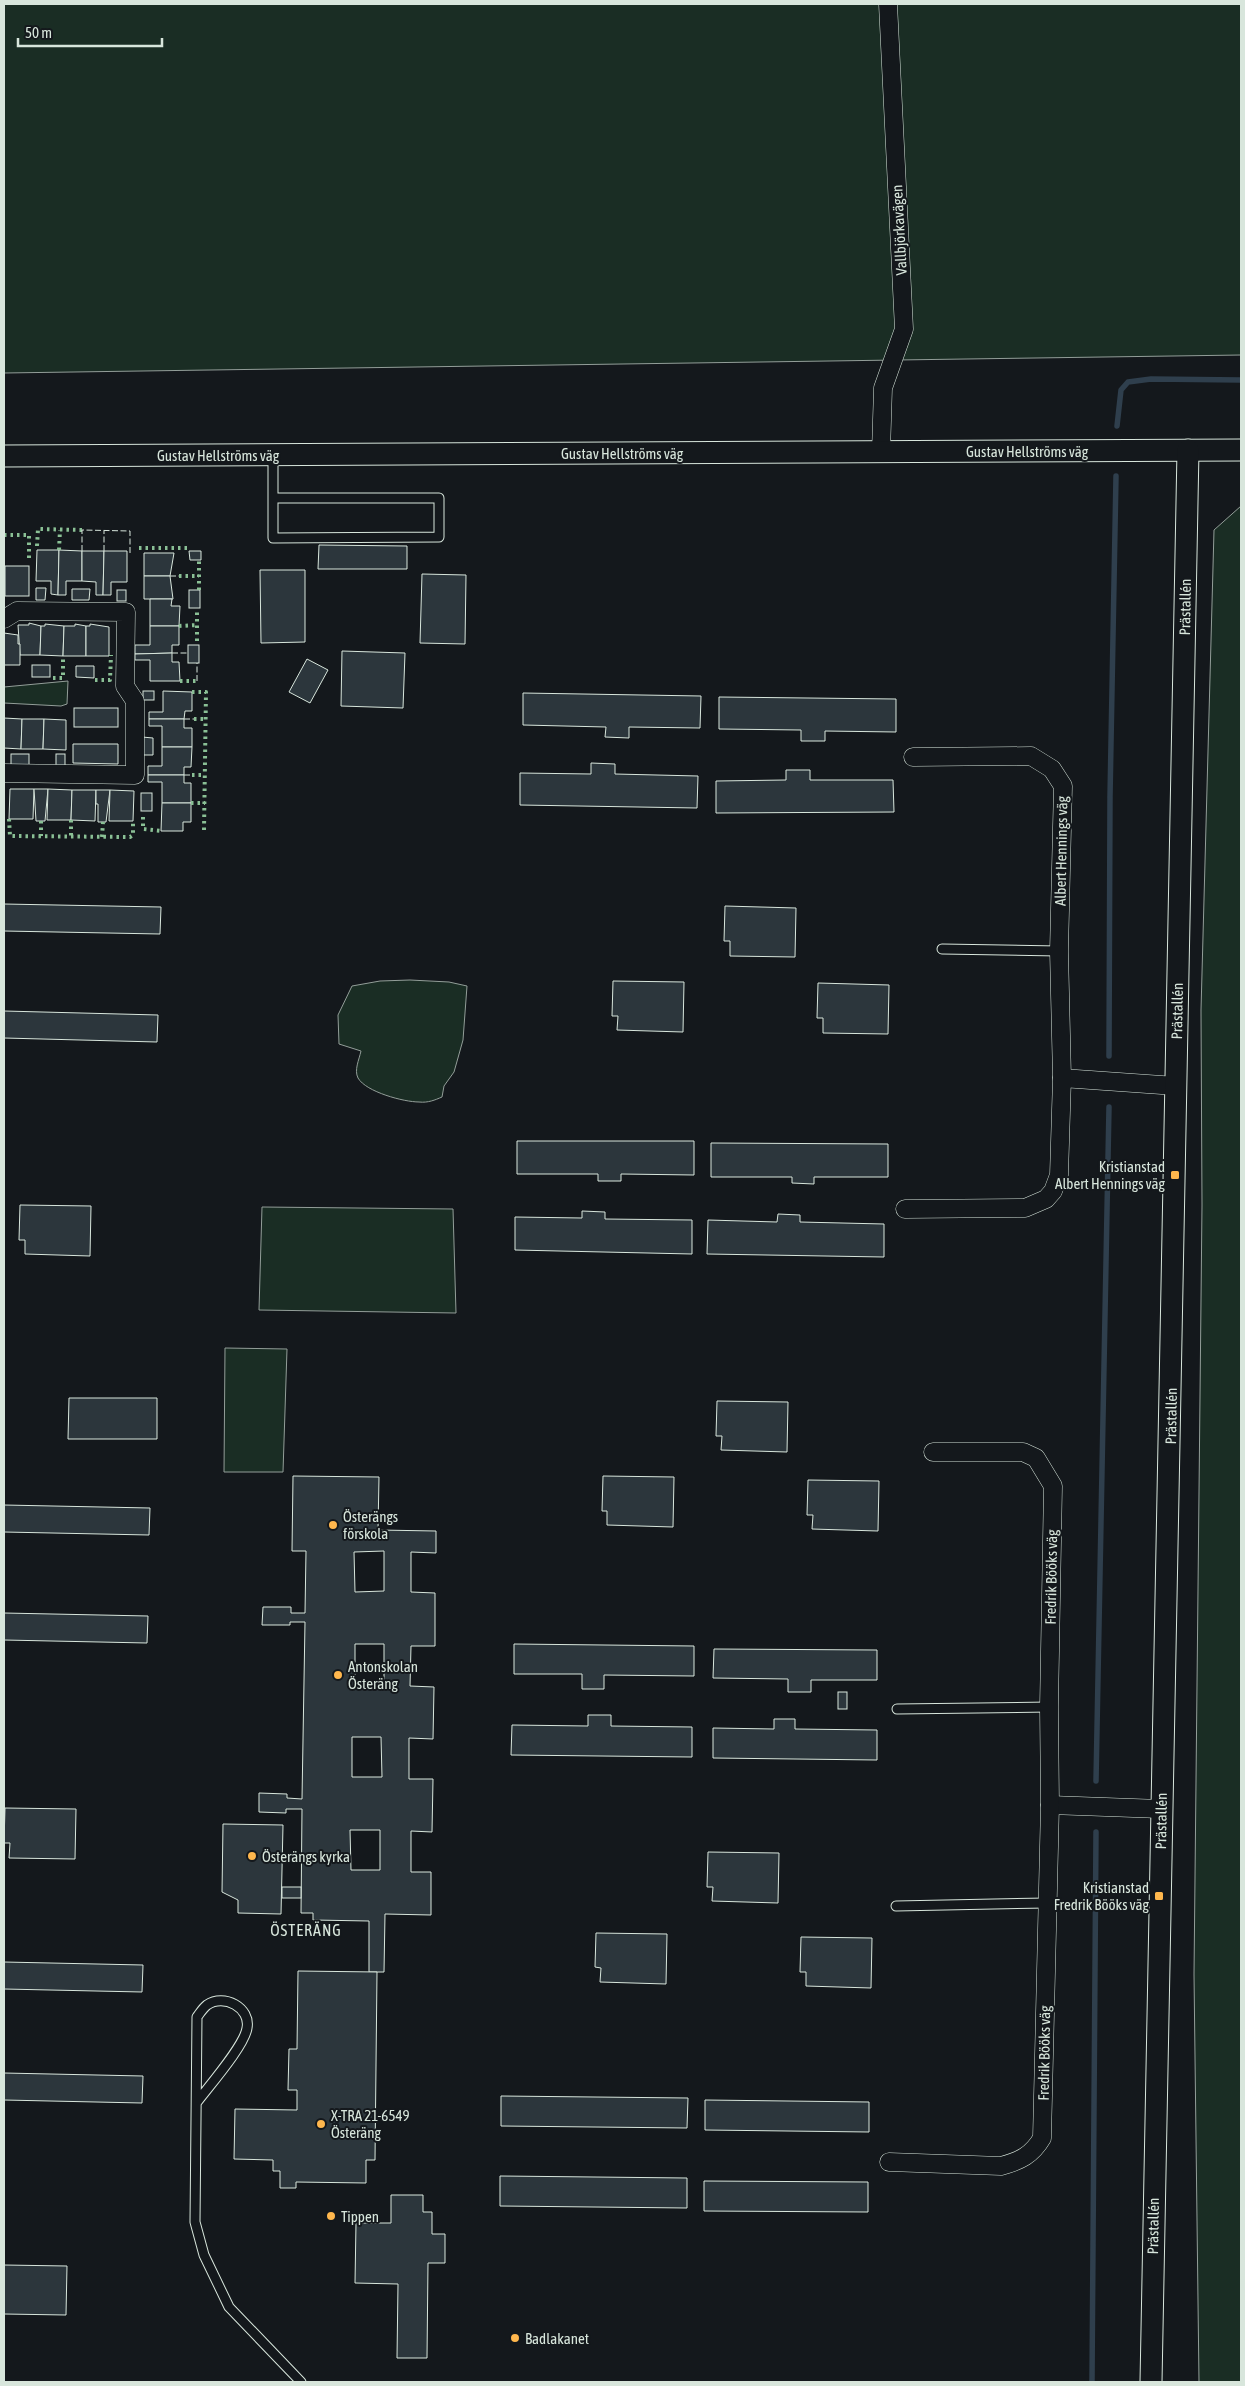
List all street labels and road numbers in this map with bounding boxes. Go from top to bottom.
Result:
street label: Vallbjörkavägen [888,184,910,276]
street label: Gustav Hellströms väg [966,443,1089,460]
street label: Gustav Hellströms väg [561,445,684,462]
street label: Gustav Hellströms väg [157,447,280,464]
street label: Prästallén [1176,578,1194,636]
street label: Albert Hennings väg [1052,795,1070,906]
street label: Prästallén [1168,982,1186,1040]
street label: Prästallén [1162,1387,1180,1445]
street label: Fredrik Bööks väg [1042,1529,1060,1625]
street label: Prästallén [1152,1792,1170,1850]
street label: Fredrik Bööks väg [1035,2005,1053,2101]
street label: Prästallén [1144,2197,1162,2255]

